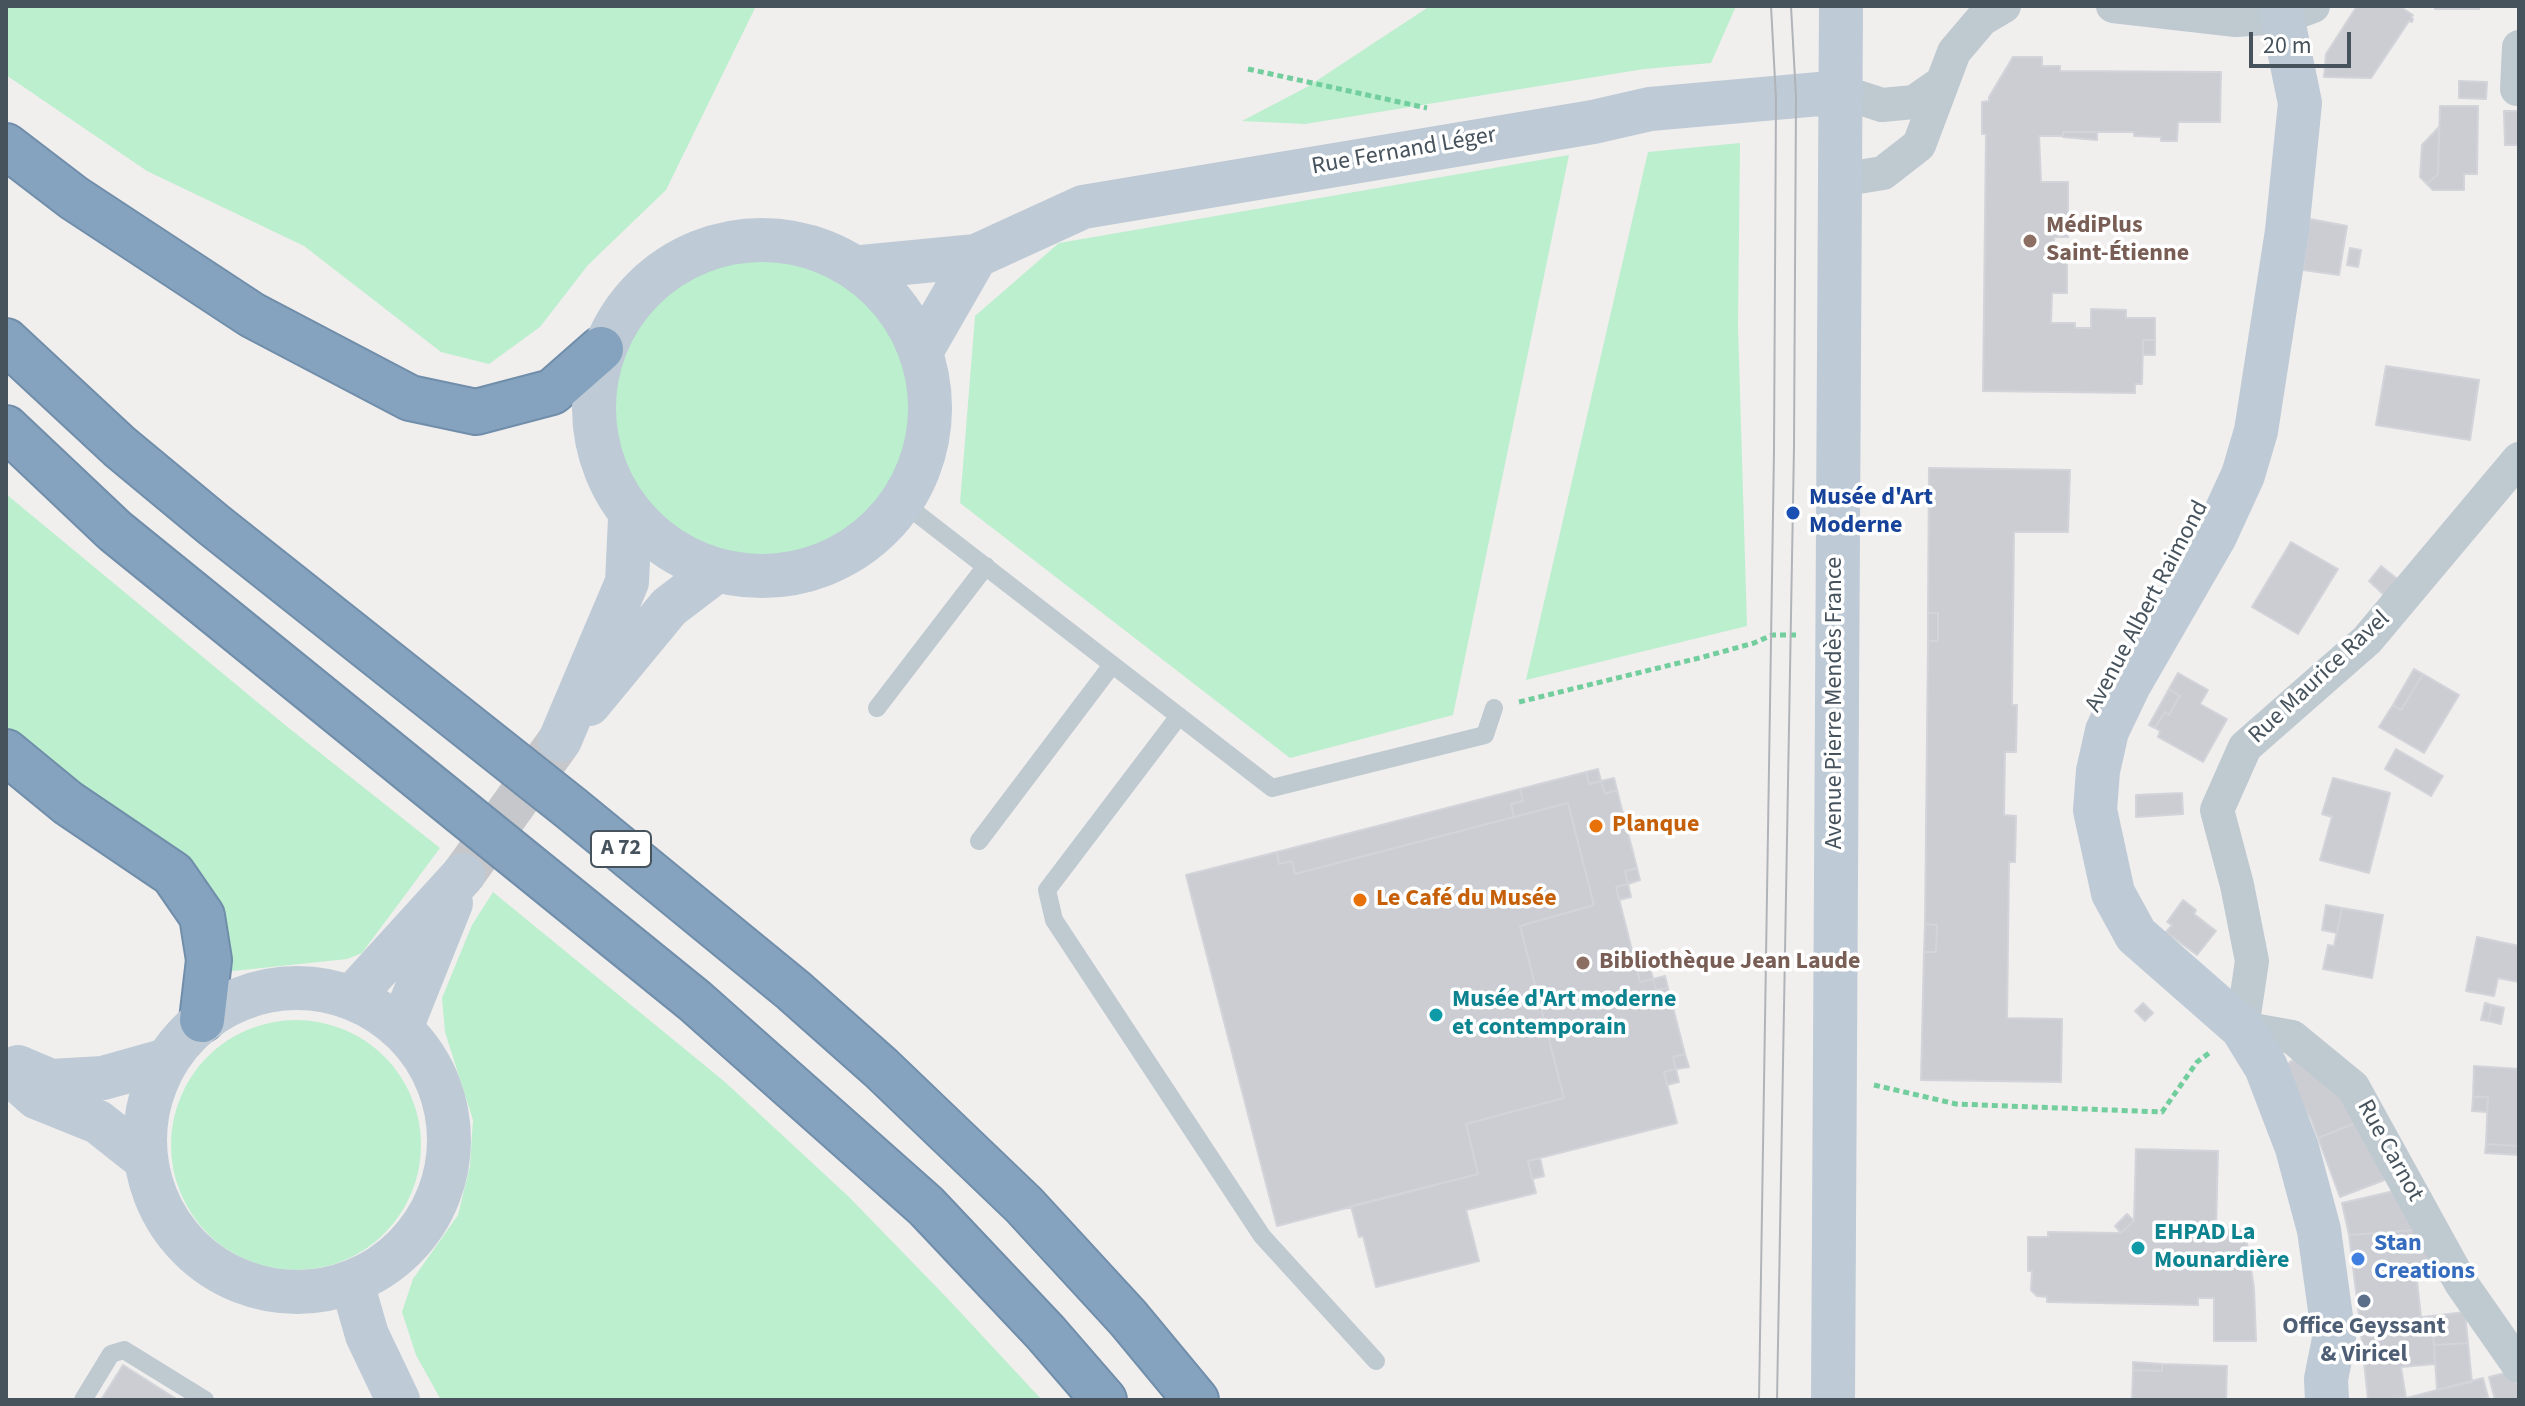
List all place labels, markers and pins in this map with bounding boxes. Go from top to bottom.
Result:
place label: MédiPlus Saint-Étienne [2046,213,2189,269]
marker: MédiPlus Saint-Étienne [2021,232,2039,250]
place label: Musée d'Art Moderne [1809,485,1933,541]
marker: Musée d'Art Moderne [1784,504,1802,522]
place label: Planque [1612,812,1699,840]
marker: Planque [1587,817,1605,835]
place label: Le Café du Musée [1376,886,1557,914]
marker: Le Café du Musée [1351,891,1369,909]
place label: Bibliothèque Jean Laude [1599,949,1860,977]
marker: Bibliothèque Jean Laude [1574,954,1592,972]
place label: Musée d'Art moderne et contemporain [1452,987,1676,1043]
marker: Musée d'Art moderne et contemporain [1427,1006,1445,1024]
place label: EHPAD La Mounardière [2154,1220,2289,1276]
place label: Stan Creations [2374,1231,2475,1287]
marker: EHPAD La Mounardière [2129,1239,2147,1257]
marker: Stan Creations [2349,1250,2367,1268]
marker: Office Geyssant & Viricel [2355,1292,2373,1310]
place label: Office Geyssant & Viricel [2282,1314,2446,1370]

